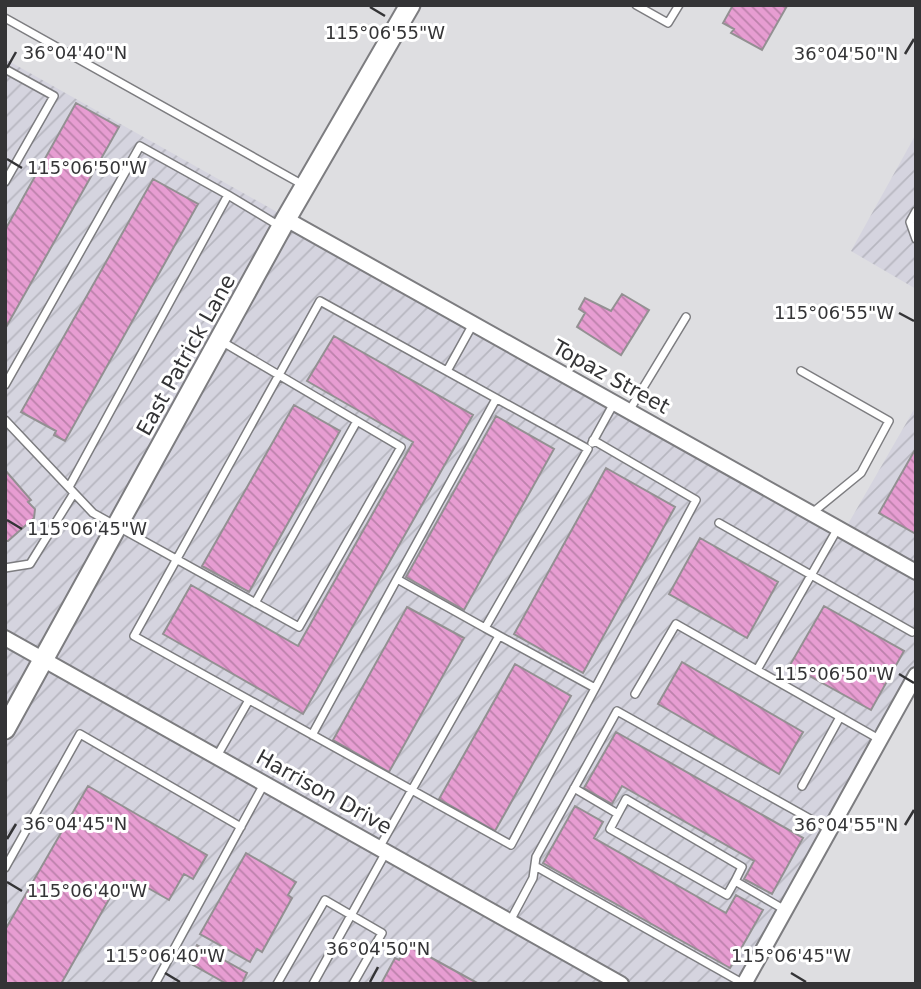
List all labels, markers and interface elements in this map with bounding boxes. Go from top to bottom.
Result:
text: 115°06'55"W [325,22,445,43]
text: 36°04'40"N [23,42,127,63]
text: 36°04'50"N [794,43,898,64]
text: 115°06'50"W [27,157,147,178]
street label: East Patrick Lane [132,270,240,440]
text: 115°06'55"W [774,302,894,323]
street label: Topaz Street [548,335,674,419]
text: 115°06'45"W [27,518,147,539]
text: 115°06'50"W [774,663,894,684]
street label: Harrison Drive [252,745,396,839]
text: 36°04'45"N [23,813,127,834]
text: 36°04'55"N [794,814,898,835]
text: 115°06'40"W [27,880,147,901]
text: 36°04'50"N [326,938,430,959]
text: 115°06'40"W [105,945,225,966]
text: 115°06'45"W [731,945,851,966]

